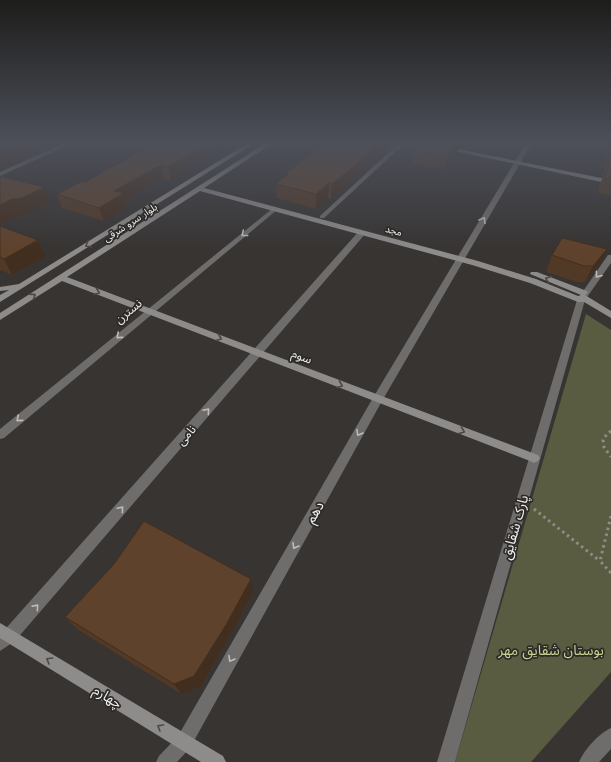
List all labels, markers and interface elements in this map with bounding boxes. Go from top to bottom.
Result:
street label: بلوار سرو شرقی [101,200,160,245]
one-way arrow [479,217,486,224]
street label: مجد [384,222,404,238]
one-way arrow [242,229,249,236]
one-way arrow [85,240,92,248]
one-way arrow [595,271,602,278]
one-way arrow [544,275,551,284]
one-way arrow [94,287,101,295]
one-way arrow [29,294,36,301]
street label: نسترن [111,295,145,327]
one-way arrow [116,332,123,339]
one-way arrow [215,334,222,342]
street label: سوم [289,345,314,369]
one-way arrow [337,380,344,388]
one-way arrow [202,408,209,416]
one-way arrow [16,415,23,422]
street label: نامی [173,422,199,448]
one-way arrow [458,426,465,434]
one-way arrow [356,429,363,436]
street label: پارک شقایق [497,493,533,562]
street label: دهم [301,498,330,528]
one-way arrow [117,506,124,514]
one-way arrow [292,542,299,549]
one-way arrow [31,604,39,612]
park label: بوستان شقایق مهر [497,641,604,660]
one-way arrow [228,655,235,662]
one-way arrow [46,657,53,664]
street label: چهارم [89,681,126,714]
one-way arrow [157,725,164,732]

